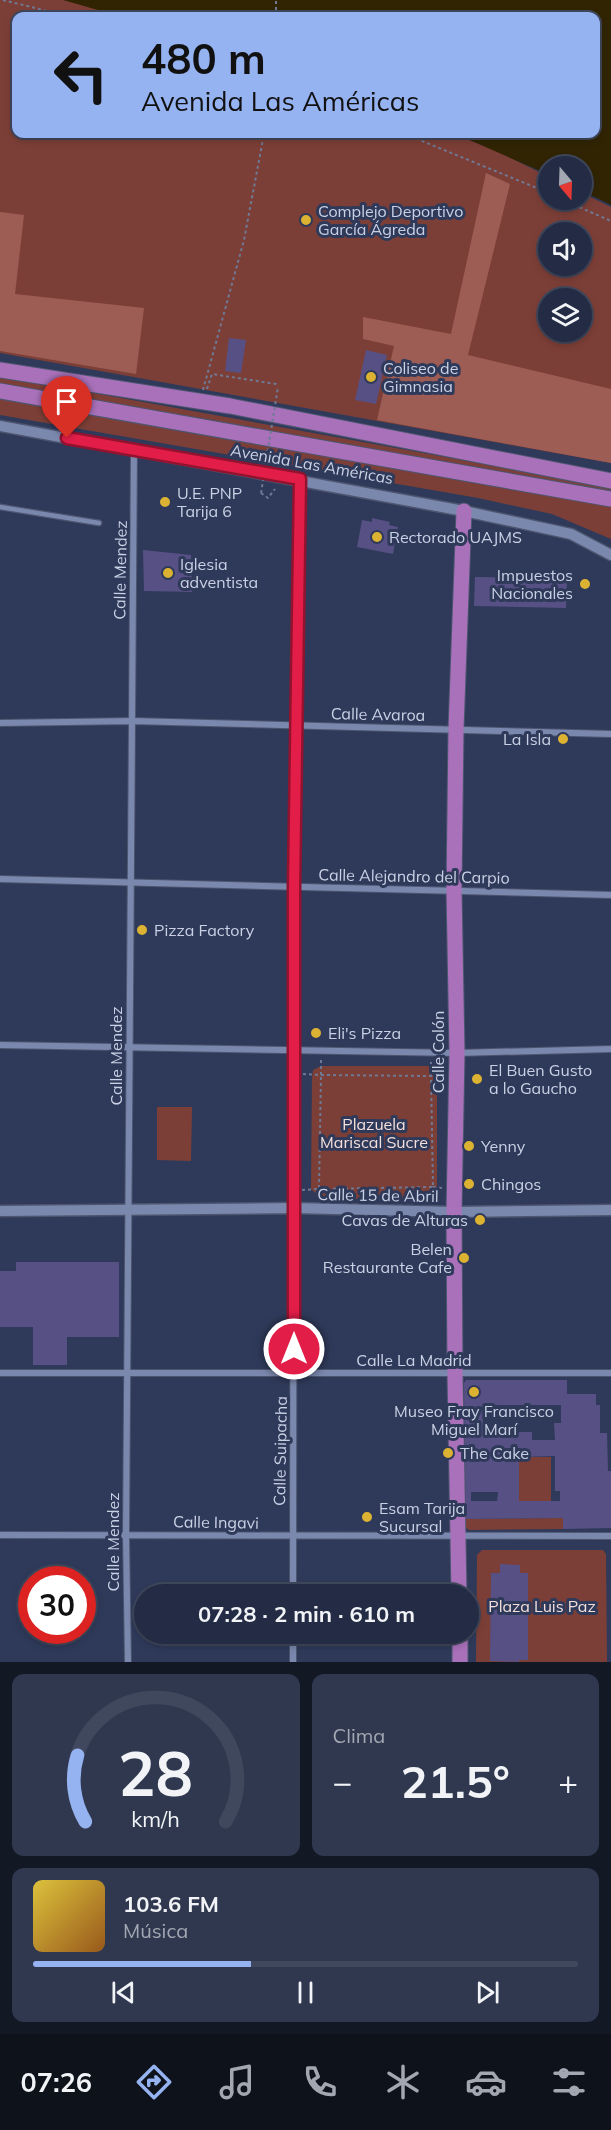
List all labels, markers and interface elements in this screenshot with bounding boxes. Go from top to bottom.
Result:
text: 480 m [141,32,266,85]
icon: left [42,36,120,114]
text: Avenida Las Américas [141,84,419,118]
north arrow [538,156,592,210]
map controls [538,156,592,342]
place label: Complejo Deportivo García Ágreda [318,201,463,239]
marker: Complejo Deportivo García Ágreda [299,213,313,227]
button: sound [538,222,592,276]
button: layers [538,288,592,342]
place label: Coliseo de Gimnasia [383,358,458,396]
marker: Coliseo de Gimnasia [364,370,378,384]
pin [41,376,92,438]
icon: arrive [50,385,83,418]
street label: Avenida Las Américas [229,440,395,488]
place label: U.E. PNP Tarija 6 [177,483,242,521]
marker: U.E. PNP Tarija 6 [158,495,172,509]
street label: Calle Mendez [109,520,131,620]
place label: Rectorado UAJMS [389,527,522,547]
marker: Rectorado UAJMS [370,530,384,544]
place label: Iglesia adventista [180,554,258,592]
place label: Impuestos Nacionales [491,565,573,603]
marker: Iglesia adventista [161,566,175,580]
marker: Impuestos Nacionales [578,577,592,591]
street label: Calle Avaroa [331,703,425,725]
place label: La Isla [503,729,551,749]
marker: La Isla [556,732,570,746]
street label: Calle Alejandro del Carpio [318,864,510,888]
place label: Pizza Factory [154,920,255,940]
marker: Pizza Factory [135,923,149,937]
street label: Calle Mendez [106,1006,126,1106]
street label: Calle Colón [428,1011,448,1093]
place label: Eli's Pizza [328,1023,401,1043]
marker: Eli's Pizza [309,1026,323,1040]
place label: El Buen Gusto a lo Gaucho [489,1060,592,1098]
marker: El Buen Gusto a lo Gaucho [470,1072,484,1086]
park label: Plazuela Mariscal Sucre [320,1114,428,1152]
place label: Yenny [480,1136,526,1156]
marker: Yenny [462,1139,476,1153]
place label: Chingos [481,1174,541,1194]
marker: Chingos [462,1177,476,1191]
street label: Calle 15 de Abril [317,1184,439,1206]
place label: Cavas de Alturas [342,1210,468,1230]
marker: Cavas de Alturas [473,1213,487,1227]
place label: Belen Restaurante Cafe [323,1239,452,1277]
marker: Belen Restaurante Cafe [457,1251,471,1265]
position arrow [262,1317,326,1381]
street label: Calle La Madrid [356,1350,472,1370]
marker: Museo Fray Francisco Miguel Marí [467,1385,481,1399]
street label: Calle Suipacha [269,1396,291,1506]
place label: Museo Fray Francisco Miguel Marí [394,1401,554,1439]
place label: The Cake [460,1443,529,1463]
marker: The Cake [441,1446,455,1460]
street label: Calle Mendez [103,1492,123,1592]
place label: Esam Tarija Sucursal [379,1498,465,1536]
marker: Esam Tarija Sucursal [360,1510,374,1524]
street label: Calle Ingavi [173,1511,259,1533]
speed limit sign: 30 [18,1566,96,1644]
park label: Plaza Luis Paz [488,1596,596,1616]
text: 07:28 · 2 min · 610 m [198,1600,415,1628]
text: Clima [333,1723,385,1748]
text: 28 [118,1733,193,1812]
text: 21.5° [401,1753,510,1809]
text: − [333,1761,352,1802]
text: + [558,1761,578,1802]
text: km/h [131,1805,180,1832]
text: 103.6 FM [123,1890,219,1918]
text: Música [123,1918,188,1943]
icon: previous [107,1976,140,2009]
icon: pause [289,1976,322,2009]
icon: next [471,1976,504,2009]
icon: directions [133,2061,175,2103]
icon: music [216,2061,258,2103]
icon: phone [299,2061,341,2103]
icon: climate [382,2061,424,2103]
icon: car [465,2061,507,2103]
icon: filters [548,2061,590,2103]
text: 07:26 [21,2065,92,2099]

